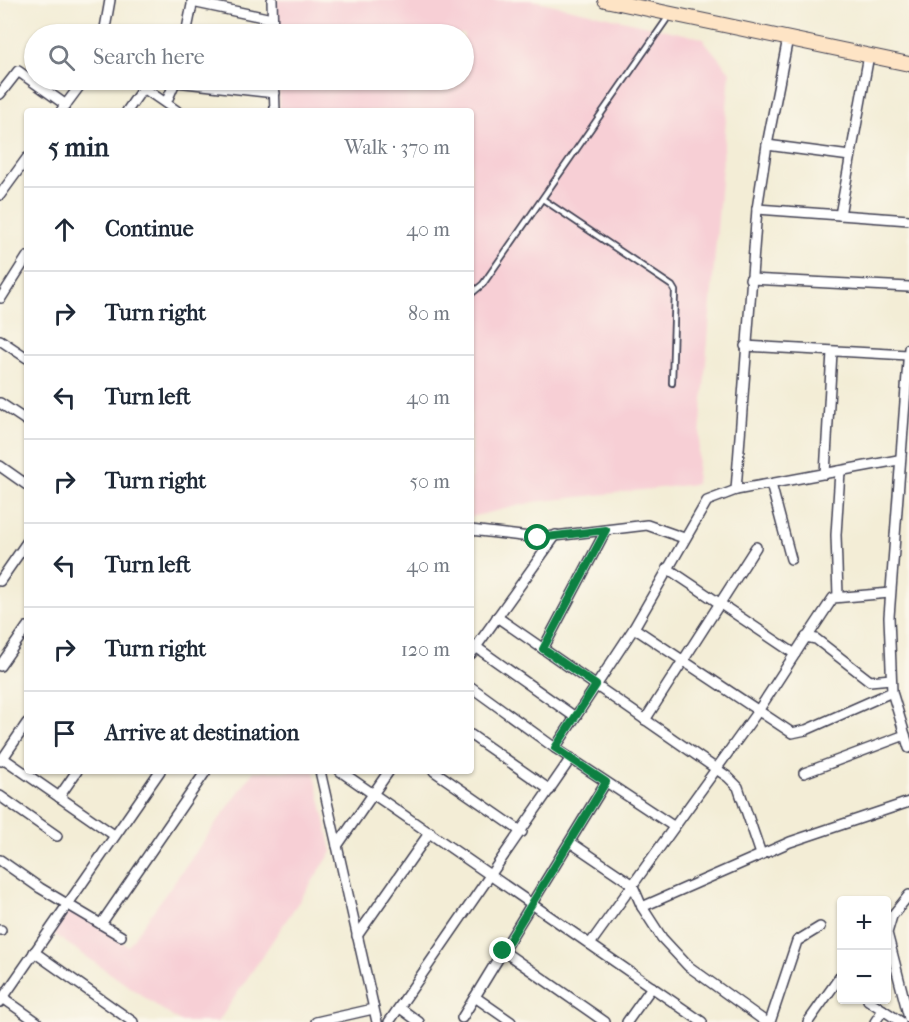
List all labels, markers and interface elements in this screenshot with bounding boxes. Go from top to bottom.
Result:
search box [24,24,474,90]
icon: search [45,41,78,74]
text: Search here [93,44,205,70]
text: 5 min [48,132,109,163]
text: Walk · 370 m [344,136,450,159]
icon: ahead [48,213,81,246]
text: Continue [105,216,194,242]
text: 40 m [406,218,450,241]
icon: right [48,297,81,330]
text: Turn right [105,300,206,326]
text: 80 m [408,302,450,325]
icon: left [48,381,81,414]
text: Turn left [105,384,191,410]
text: 40 m [406,386,450,409]
icon: right [48,465,81,498]
text: Turn right [105,468,206,494]
text: 50 m [409,470,450,493]
route start [524,524,550,550]
icon: left [48,549,81,582]
text: Turn left [105,552,191,578]
text: 40 m [406,554,450,577]
icon: right [48,633,81,666]
text: Turn right [105,636,206,662]
text: 120 m [401,638,450,661]
icon: arrive [48,717,81,750]
text: Arrive at destination [105,720,299,746]
map controls [837,896,891,1004]
button: + [837,896,891,950]
route end [489,937,515,963]
button: − [837,950,891,1004]

